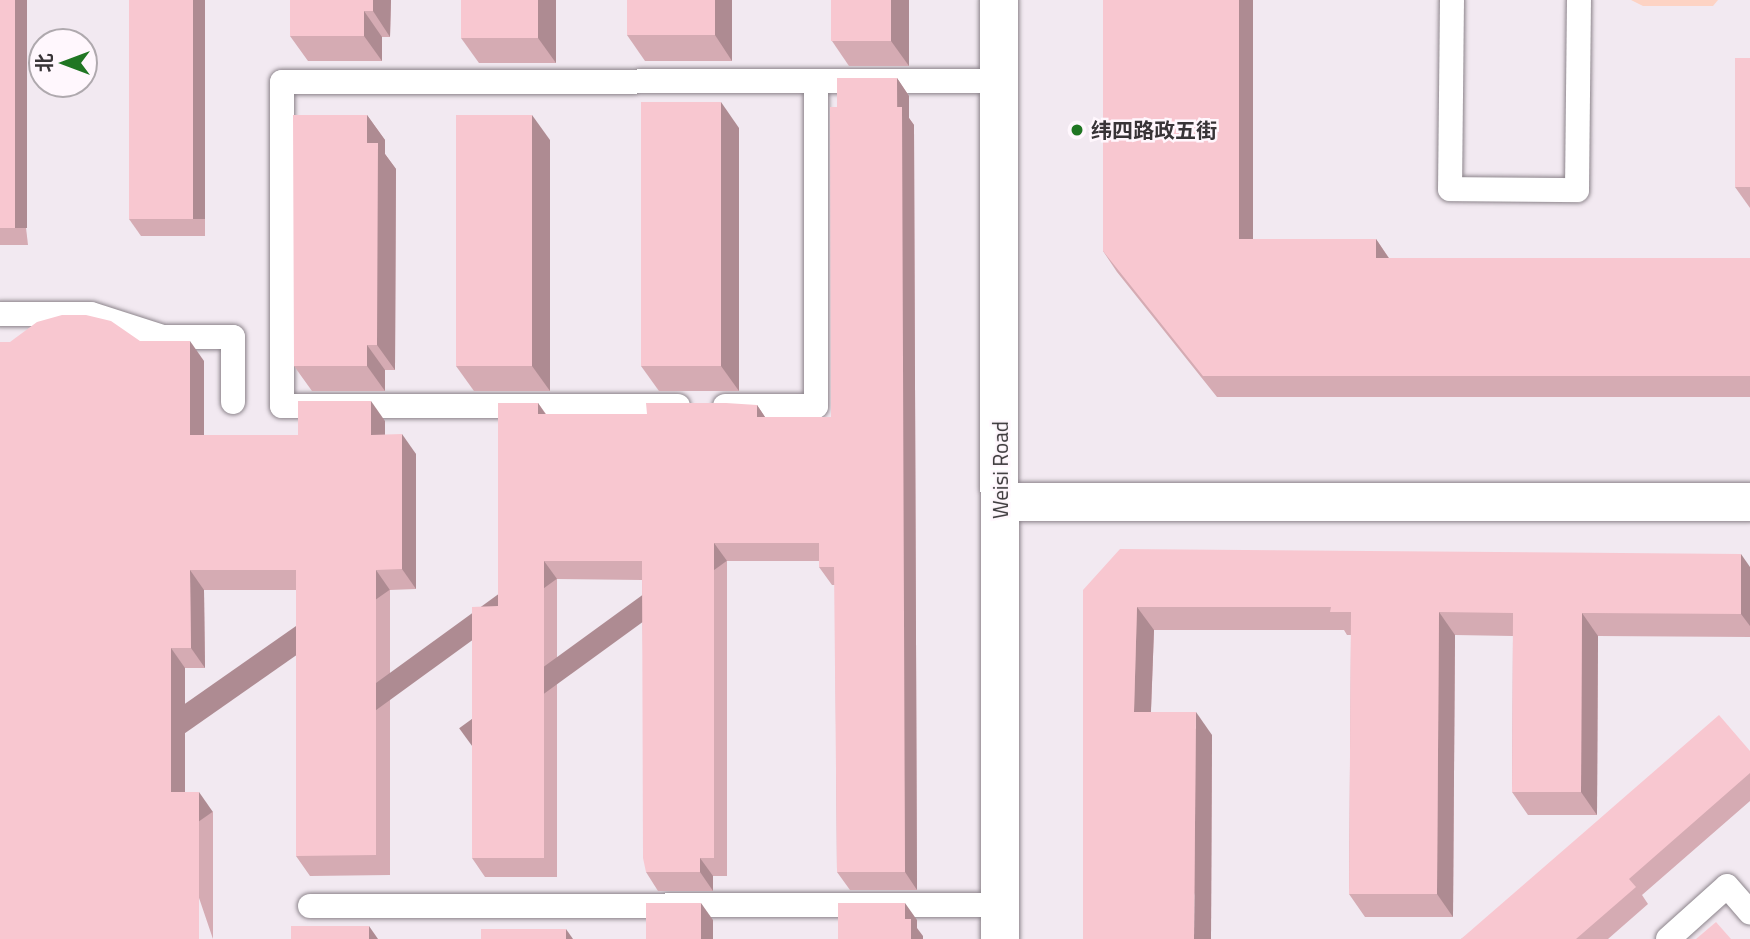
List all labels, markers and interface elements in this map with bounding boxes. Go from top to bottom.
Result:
north arrow [28,28,98,98]
text: 北 [29,54,58,73]
place label: 纬四路政五街 [1091,117,1217,143]
marker: 纬四路政五街 [1069,122,1085,138]
street label: Weisi Road [987,421,1013,519]

